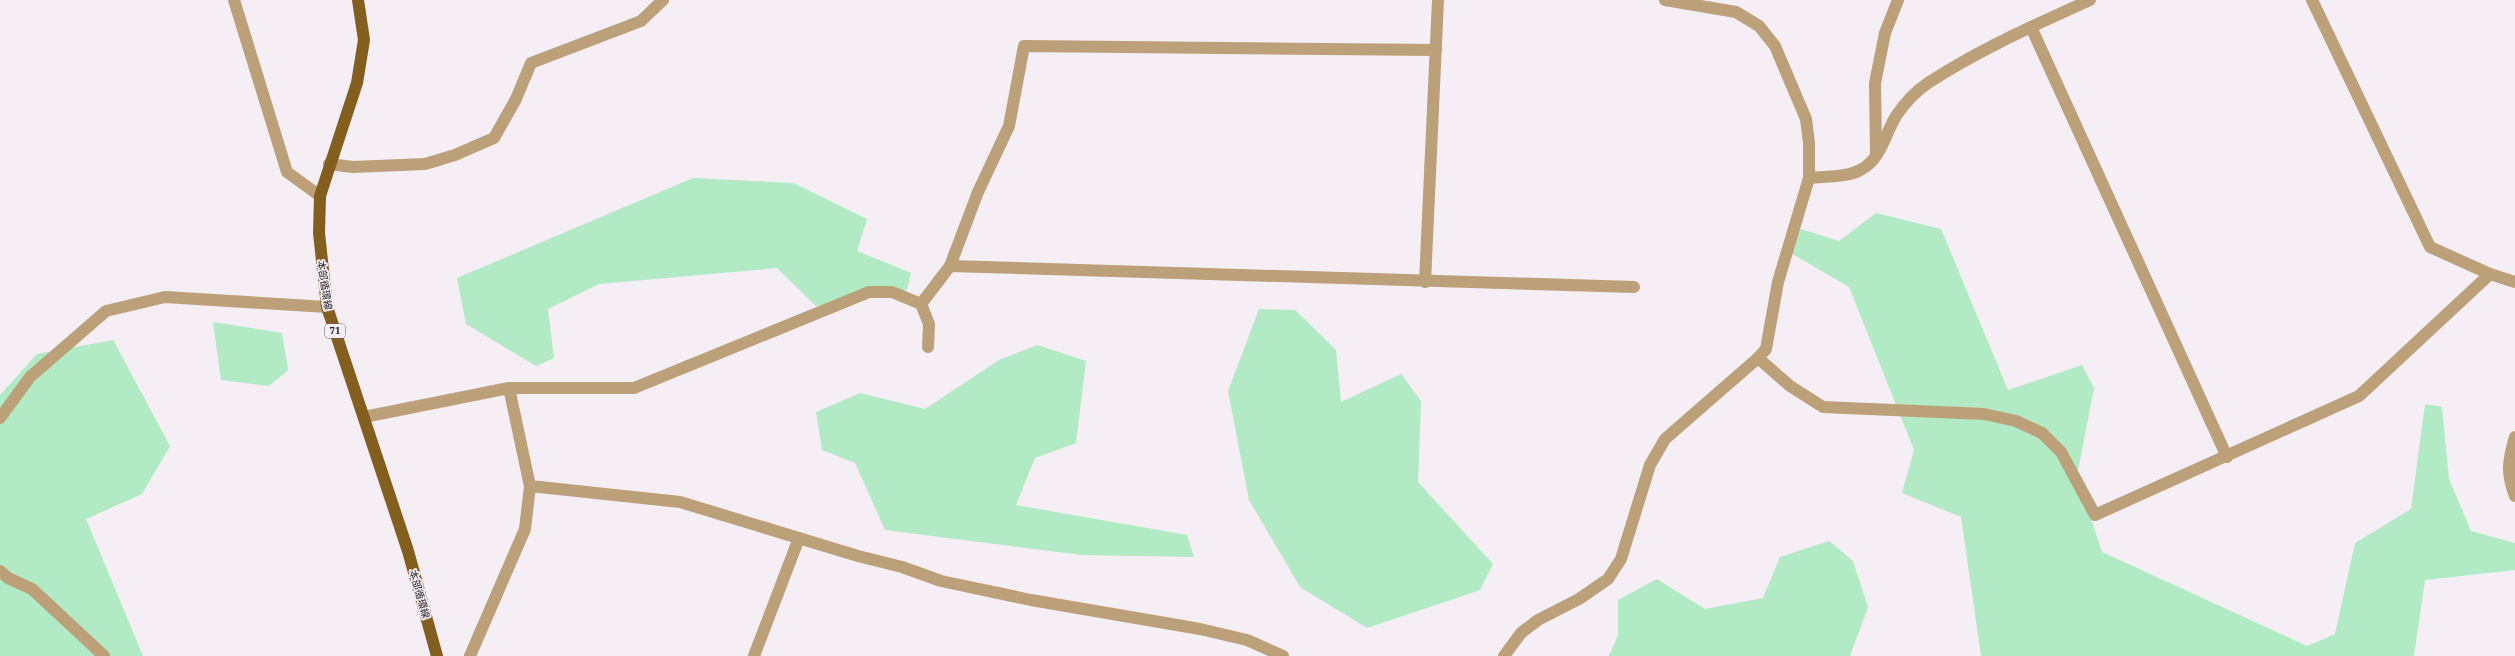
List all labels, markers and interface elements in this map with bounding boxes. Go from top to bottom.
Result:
street label: 本部循環線 [314,259,335,311]
road number: 71 [325,324,345,338]
street label: 本部循環線 [406,568,433,620]

